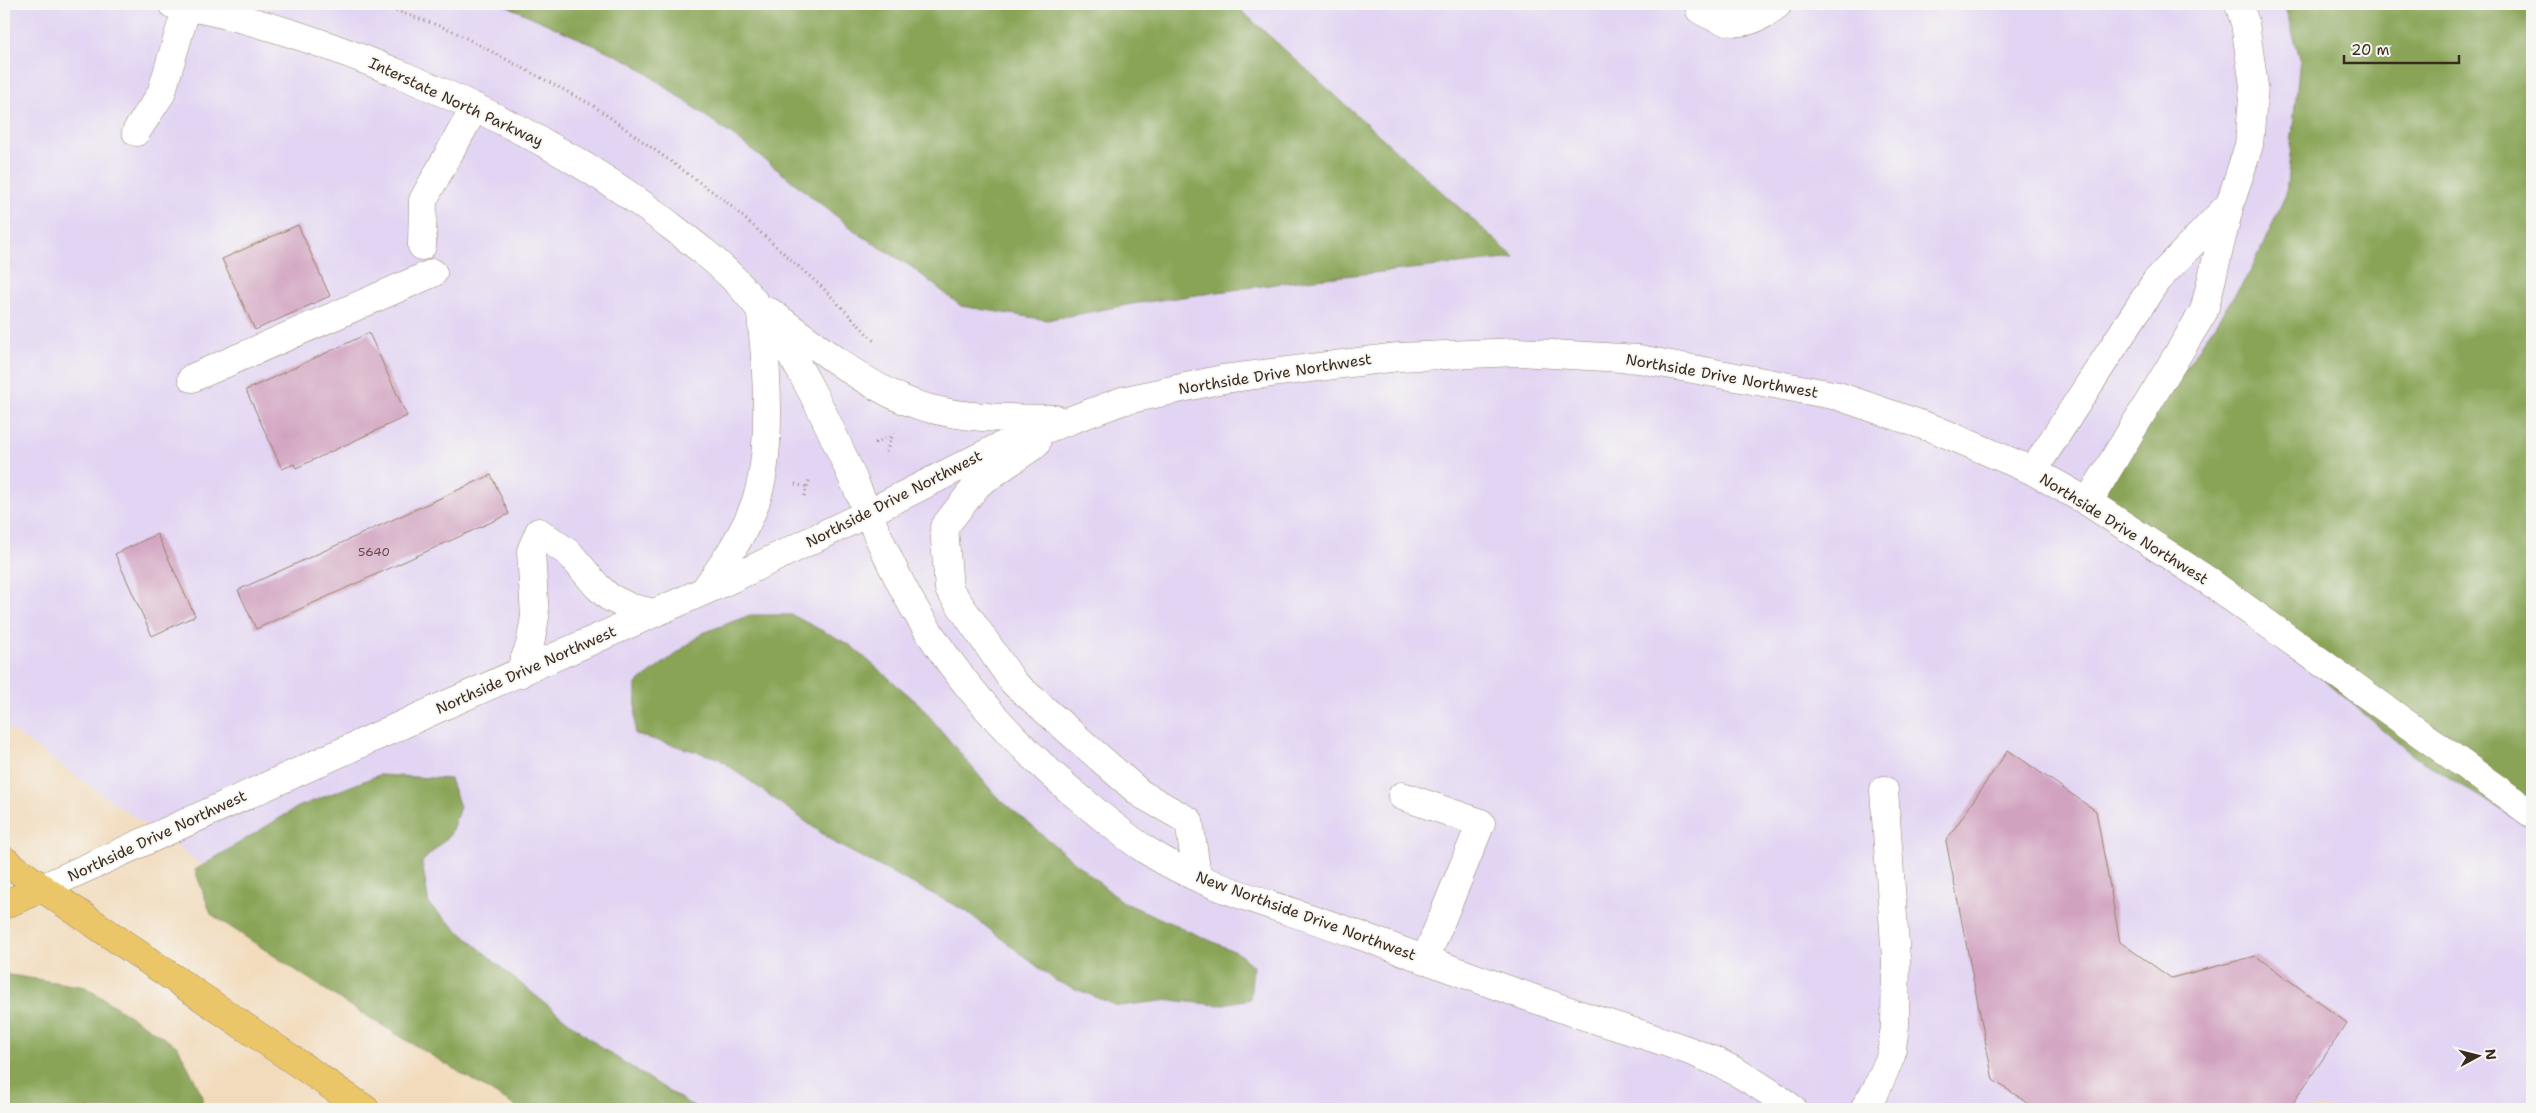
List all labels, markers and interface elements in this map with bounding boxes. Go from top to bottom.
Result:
scale bar [2344,32,2458,64]
text: 20 m [2351,40,2390,60]
street label: Interstate North Parkway [366,53,546,151]
street label: Northside Drive Northwest [1177,349,1373,399]
street label: Northside Drive Northwest [1624,349,1820,403]
street label: Northside Drive Northwest [802,446,986,552]
street label: Northside Drive Northwest [2036,469,2212,589]
house number: 5640 [358,544,390,560]
street label: Northside Drive Northwest [433,621,619,719]
street label: Northside Drive Northwest [64,786,250,886]
street label: New Northside Drive Northwest [1193,867,1419,965]
north arrow [2454,1030,2504,1080]
text: N [2481,1048,2501,1061]

